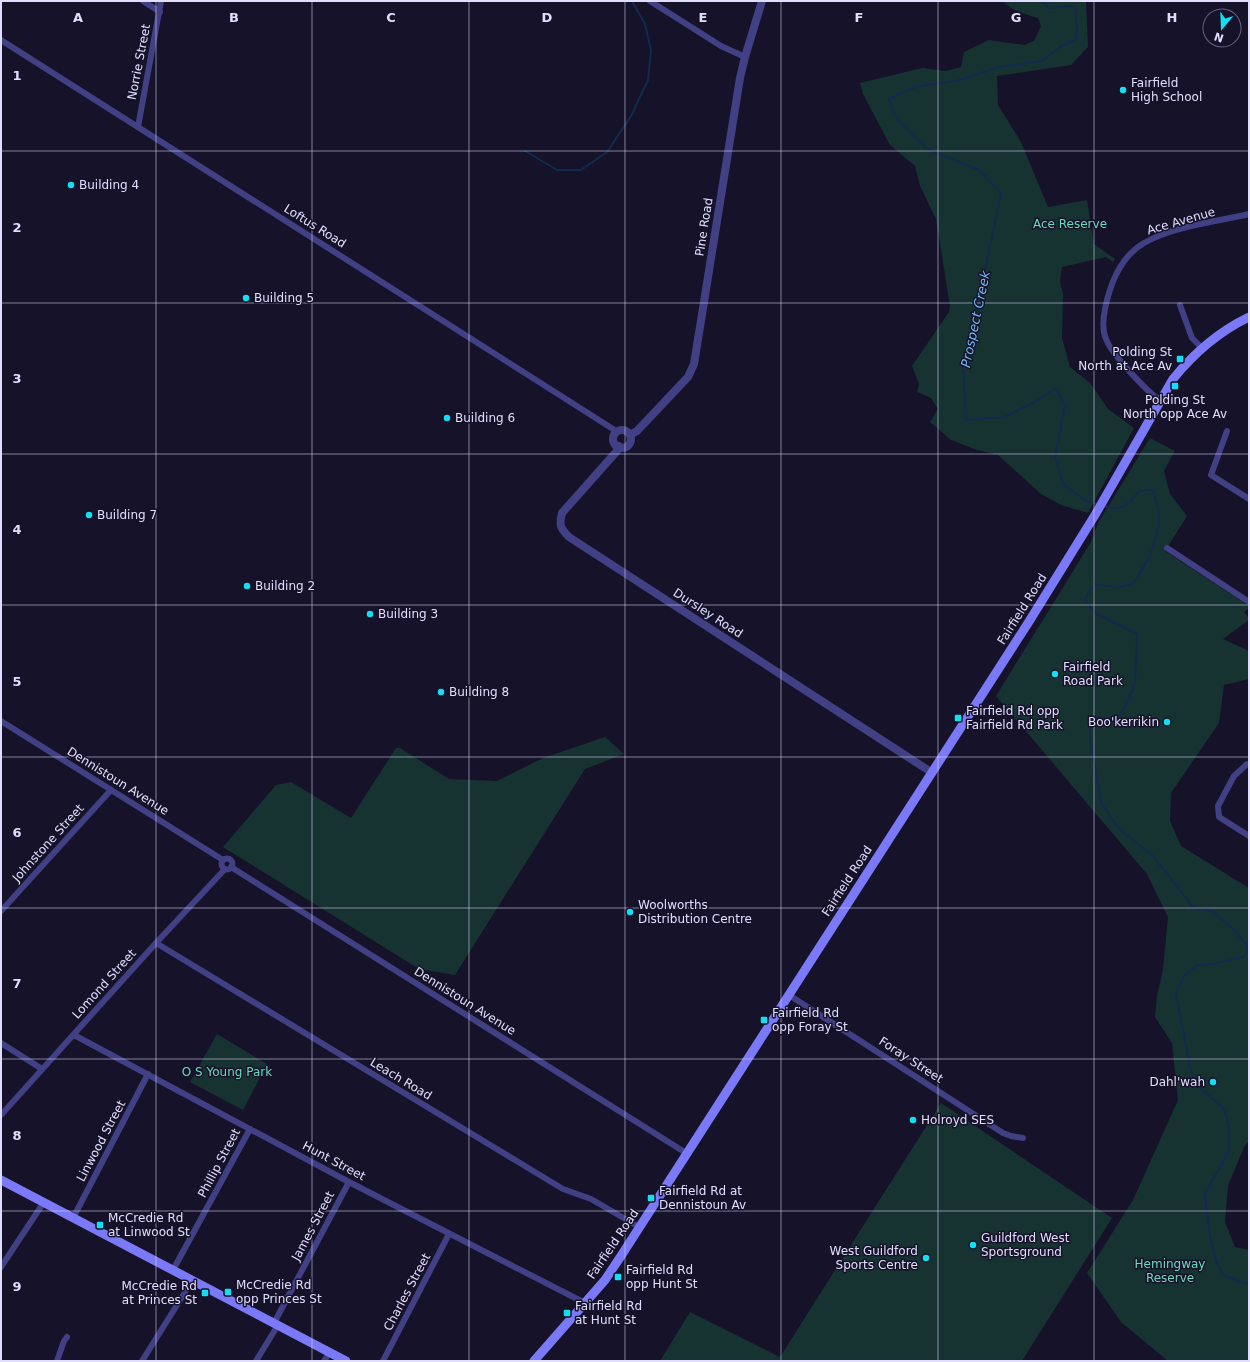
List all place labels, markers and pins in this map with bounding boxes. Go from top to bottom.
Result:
place label: Fairfield High School [1131,76,1202,104]
marker: Fairfield High School [1118,85,1128,95]
place label: Building 4 [79,178,139,192]
marker: Building 4 [66,180,76,190]
place label: Building 5 [254,291,314,305]
marker: Building 5 [241,293,251,303]
place label: Polding St North at Ace Av [1078,345,1172,373]
marker: Polding St North at Ace Av [1175,354,1185,364]
marker: Polding St North opp Ace Av [1170,381,1180,391]
place label: Polding St North opp Ace Av [1123,393,1227,421]
place label: Building 6 [455,411,515,425]
marker: Building 6 [442,413,452,423]
place label: Building 7 [97,508,157,522]
marker: Building 7 [84,510,94,520]
place label: Building 2 [255,579,315,593]
marker: Building 2 [242,581,252,591]
place label: Building 3 [378,607,438,621]
marker: Building 3 [365,609,375,619]
place label: Fairfield Road Park [1063,660,1123,688]
marker: Fairfield Road Park [1050,669,1060,679]
place label: Building 8 [449,685,509,699]
marker: Building 8 [436,687,446,697]
place label: Fairfield Rd opp Fairfield Rd Park [966,704,1063,732]
marker: Fairfield Rd opp Fairfield Rd Park [953,713,963,723]
place label: Boo'kerrikin [1088,715,1159,729]
marker: Boo'kerrikin [1162,717,1172,727]
place label: Woolworths Distribution Centre [638,898,752,926]
marker: Woolworths Distribution Centre [625,907,635,917]
place label: Fairfield Rd opp Foray St [772,1006,848,1034]
marker: Fairfield Rd opp Foray St [759,1015,769,1025]
place label: Dahl'wah [1149,1075,1205,1089]
marker: Dahl'wah [1208,1077,1218,1087]
place label: Holroyd SES [921,1113,994,1127]
marker: Holroyd SES [908,1115,918,1125]
place label: Fairfield Rd at Dennistoun Av [659,1184,746,1212]
marker: Fairfield Rd at Dennistoun Av [646,1193,656,1203]
place label: McCredie Rd at Linwood St [108,1211,190,1239]
marker: McCredie Rd at Linwood St [95,1220,105,1230]
place label: Guildford West Sportsground [981,1231,1070,1259]
marker: Guildford West Sportsground [968,1240,978,1250]
place label: West Guildford Sports Centre [830,1244,918,1272]
marker: West Guildford Sports Centre [921,1253,931,1263]
place label: Fairfield Rd opp Hunt St [626,1263,698,1291]
marker: Fairfield Rd opp Hunt St [613,1272,623,1282]
place label: McCredie Rd opp Princes St [236,1278,322,1306]
place label: McCredie Rd at Princes St [122,1279,197,1307]
marker: McCredie Rd opp Princes St [223,1287,233,1297]
marker: McCredie Rd at Princes St [200,1288,210,1298]
place label: Fairfield Rd at Hunt St [575,1299,642,1327]
marker: Fairfield Rd at Hunt St [562,1308,572,1318]

